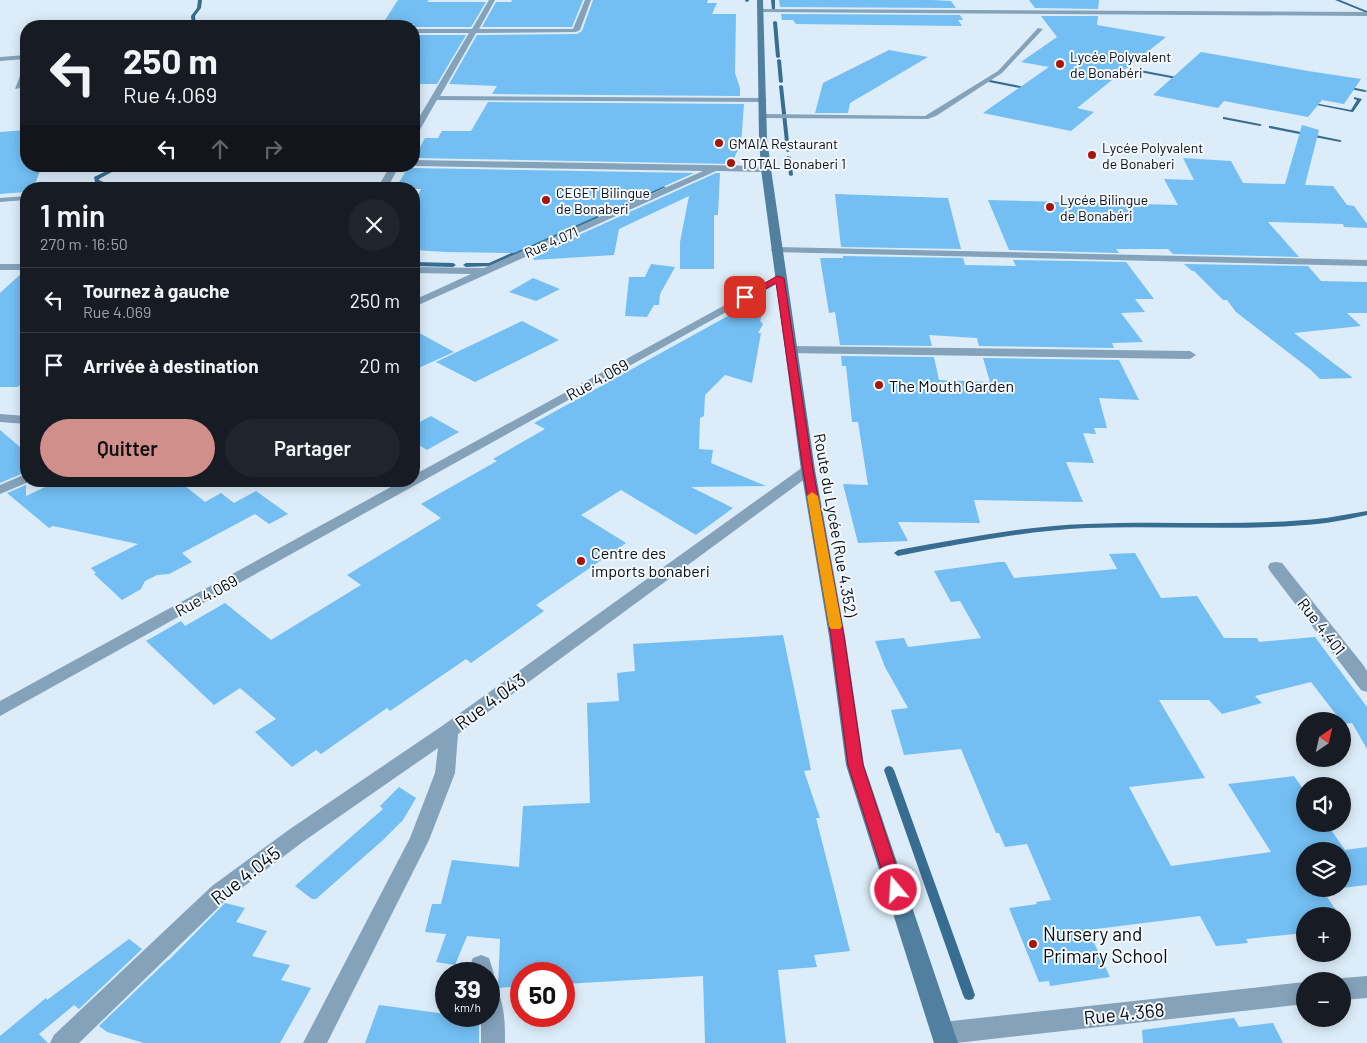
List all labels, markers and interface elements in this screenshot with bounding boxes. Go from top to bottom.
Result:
text: 250 m [123,39,218,81]
icon: left [40,40,105,105]
place label: Lycée Polyvalent de Bonabéri [1070,48,1171,81]
marker: Lycée Polyvalent de Bonabéri [1054,58,1066,70]
text: Rue 4.069 [123,81,217,107]
icon: left [153,135,181,163]
icon: ahead [206,135,234,163]
icon: right [259,135,287,163]
place label: GMAIA Restaurant [729,135,838,152]
marker: GMAIA Restaurant [713,137,725,149]
place label: Lycée Polyvalent de Bonaberi [1102,139,1203,172]
marker: Lycée Polyvalent de Bonaberi [1086,149,1098,161]
place label: TOTAL Bonaberi 1 [741,155,846,172]
marker: TOTAL Bonaberi 1 [725,157,737,169]
place label: CEGET Bilingue de Bonaberi [556,184,650,217]
place label: Lycée Bilingue de Bonabéri [1060,191,1148,224]
marker: CEGET Bilingue de Bonaberi [540,194,552,206]
text: 1 min [40,197,105,233]
button: close [348,199,400,251]
marker: Lycée Bilingue de Bonabéri [1044,201,1056,213]
street label: Rue 4.071 [522,223,580,261]
text: 270 m · 16:50 [40,234,128,253]
pin [724,276,766,318]
text: Tournez à gauche [83,279,230,302]
icon: arrive [731,283,759,311]
icon: left [40,286,68,314]
text: 250 m [350,289,400,312]
text: Rue 4.069 [83,302,151,321]
icon: arrive [40,351,68,379]
text: Arrivée à destination [83,354,259,377]
text: 20 m [360,354,400,377]
street label: Rue 4.069 [562,354,632,404]
place label: The Mouth Garden [889,376,1014,395]
marker: The Mouth Garden [873,379,885,391]
button: Quitter [40,419,215,477]
button: Partager [225,419,400,477]
street label: Route du Lycée (Rue 4.352) [810,432,862,619]
place label: Centre des imports bonaberi [591,543,710,580]
marker: Centre des imports bonaberi [575,555,587,567]
street label: Rue 4.069 [171,570,241,620]
street label: Rue 4.401 [1294,594,1350,658]
street label: Rue 4.043 [450,668,530,734]
north arrow [1296,712,1351,768]
map controls [1296,712,1351,1027]
button: sound [1296,777,1351,832]
street label: Rue 4.045 [206,841,284,909]
button: layers [1296,842,1351,897]
position arrow [869,863,921,915]
button: + [1296,907,1351,962]
place label: Nursery and Primary School [1043,922,1168,967]
marker: Nursery and Primary School [1027,938,1039,950]
speed limit sign: 50 [510,962,575,1027]
button: − [1296,972,1351,1027]
text: 39 [454,973,481,1003]
street label: Rue 4.368 [1083,997,1165,1029]
text: km/h [454,1000,481,1014]

